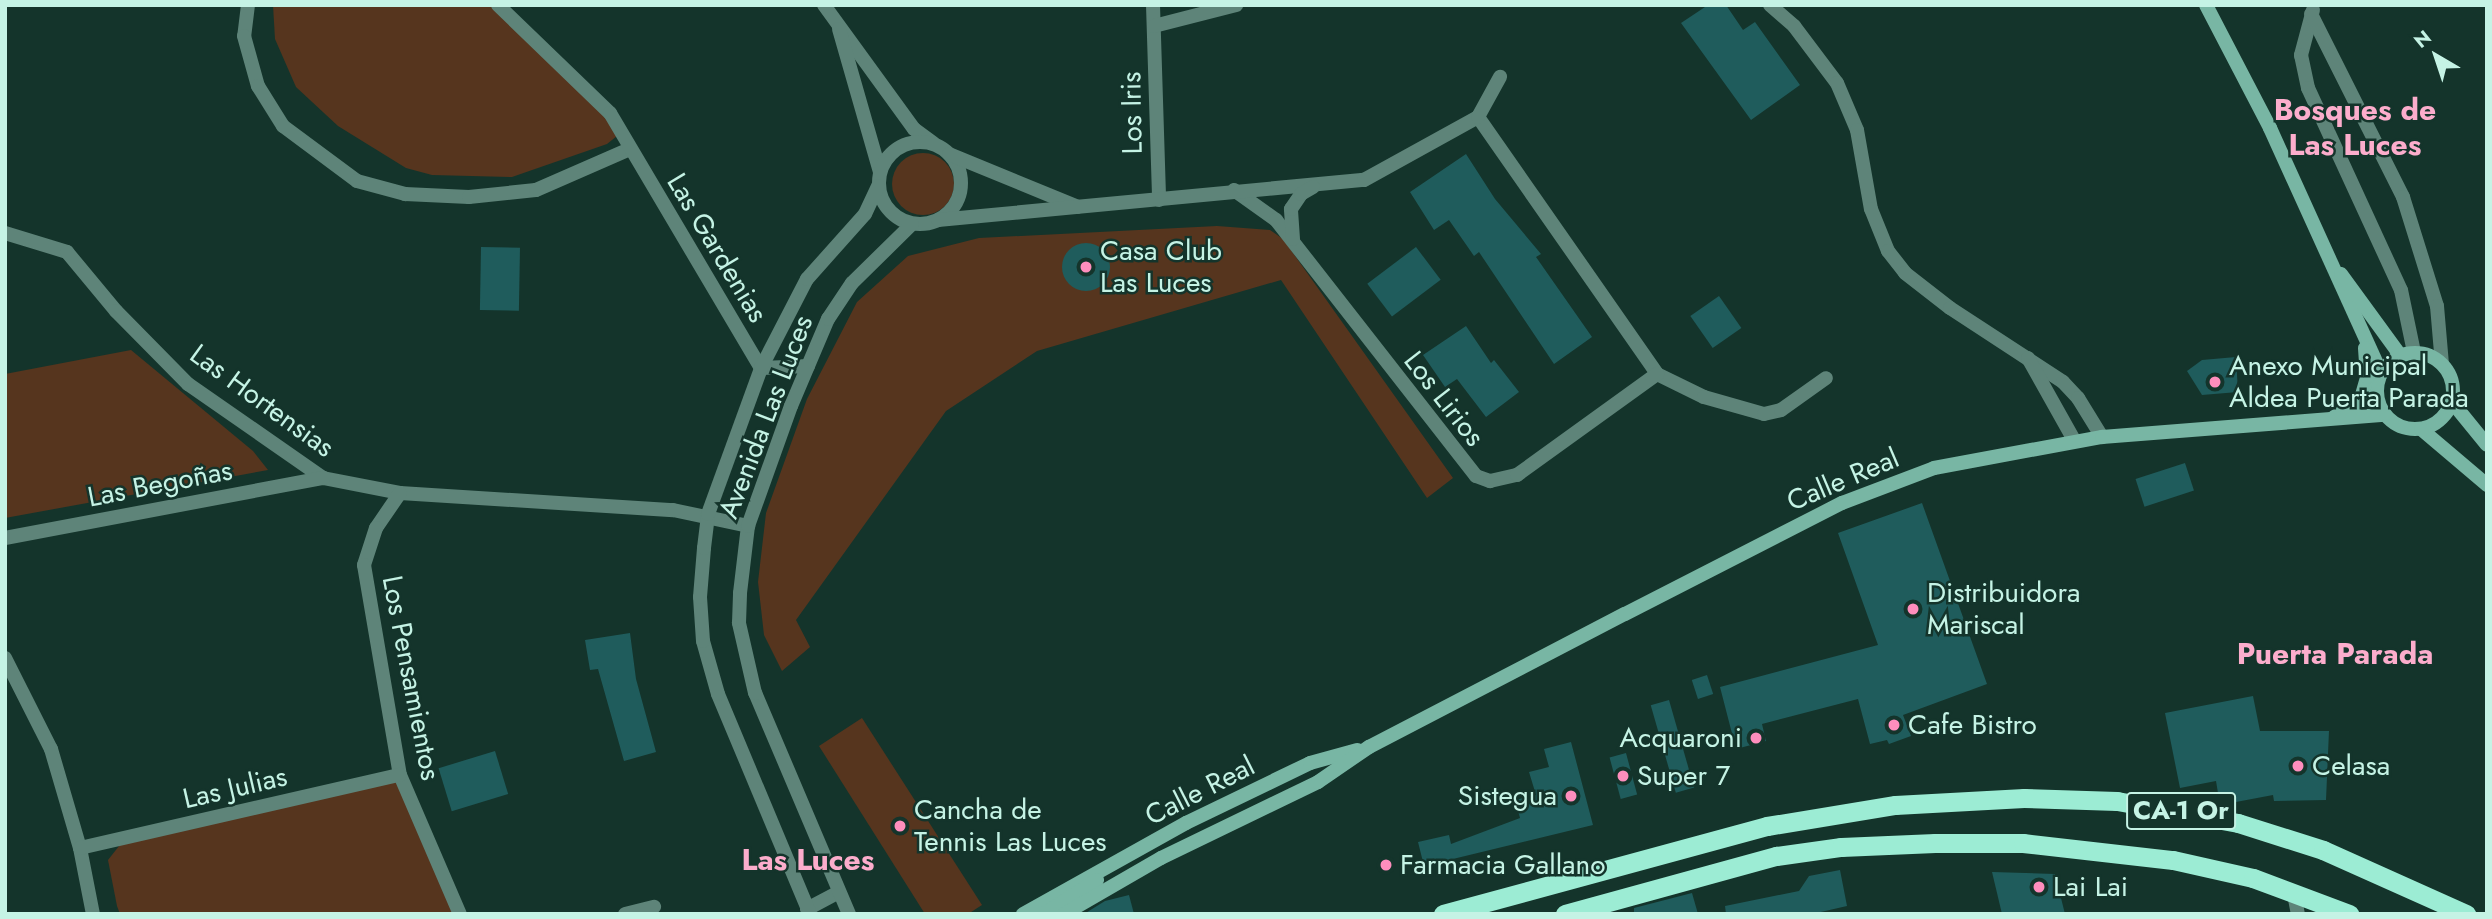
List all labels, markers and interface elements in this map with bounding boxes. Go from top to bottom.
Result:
north arrow [2401,21,2471,91]
text: N [2408,24,2437,55]
street label: Los Iris [1114,71,1150,155]
district label: Bosques de Las Luces [2274,92,2436,162]
street label: Las Gardenias [659,168,775,328]
place label: Casa Club Las Luces [1100,234,1222,300]
marker: Casa Club Las Luces [1078,259,1094,275]
street label: Avenida Las Luces [712,311,820,523]
street label: Las Hortensias [183,337,341,465]
street label: Los Lirios [1397,345,1491,453]
place label: Anexo Municipal Aldea Puerta Parada [2229,349,2469,415]
marker: Anexo Municipal Aldea Puerta Parada [2207,374,2223,390]
street label: Calle Real [1782,441,1904,519]
street label: Las Begoñas [85,454,235,514]
street label: Los Pensamientos [375,573,447,783]
place label: Distribuidora Mariscal [1927,576,2080,642]
marker: Distribuidora Mariscal [1905,601,1921,617]
district label: Puerta Parada [2237,636,2433,672]
place label: Cafe Bistro [1908,708,2037,742]
marker: Cafe Bistro [1886,717,1902,733]
place label: Acquaroni [1620,721,1742,755]
marker: Acquaroni [1748,730,1764,746]
street label: Calle Real [1140,749,1260,833]
place label: Celasa [2312,749,2390,783]
marker: Celasa [2290,758,2306,774]
place label: Super 7 [1637,759,1730,793]
street label: Las Julias [180,760,290,816]
marker: Super 7 [1615,768,1631,784]
place label: Sistegua [1458,779,1557,813]
marker: Sistegua [1563,788,1579,804]
road number: CA-1 Or [2125,789,2237,834]
place label: Cancha de Tennis Las Luces [914,793,1107,859]
marker: Cancha de Tennis Las Luces [892,818,908,834]
district label: Las Luces [742,842,874,878]
place label: Farmacia Gallano [1400,848,1606,882]
marker: Farmacia Gallano [1378,857,1394,873]
place label: Lai Lai [2053,870,2128,904]
marker: Lai Lai [2031,879,2047,895]

